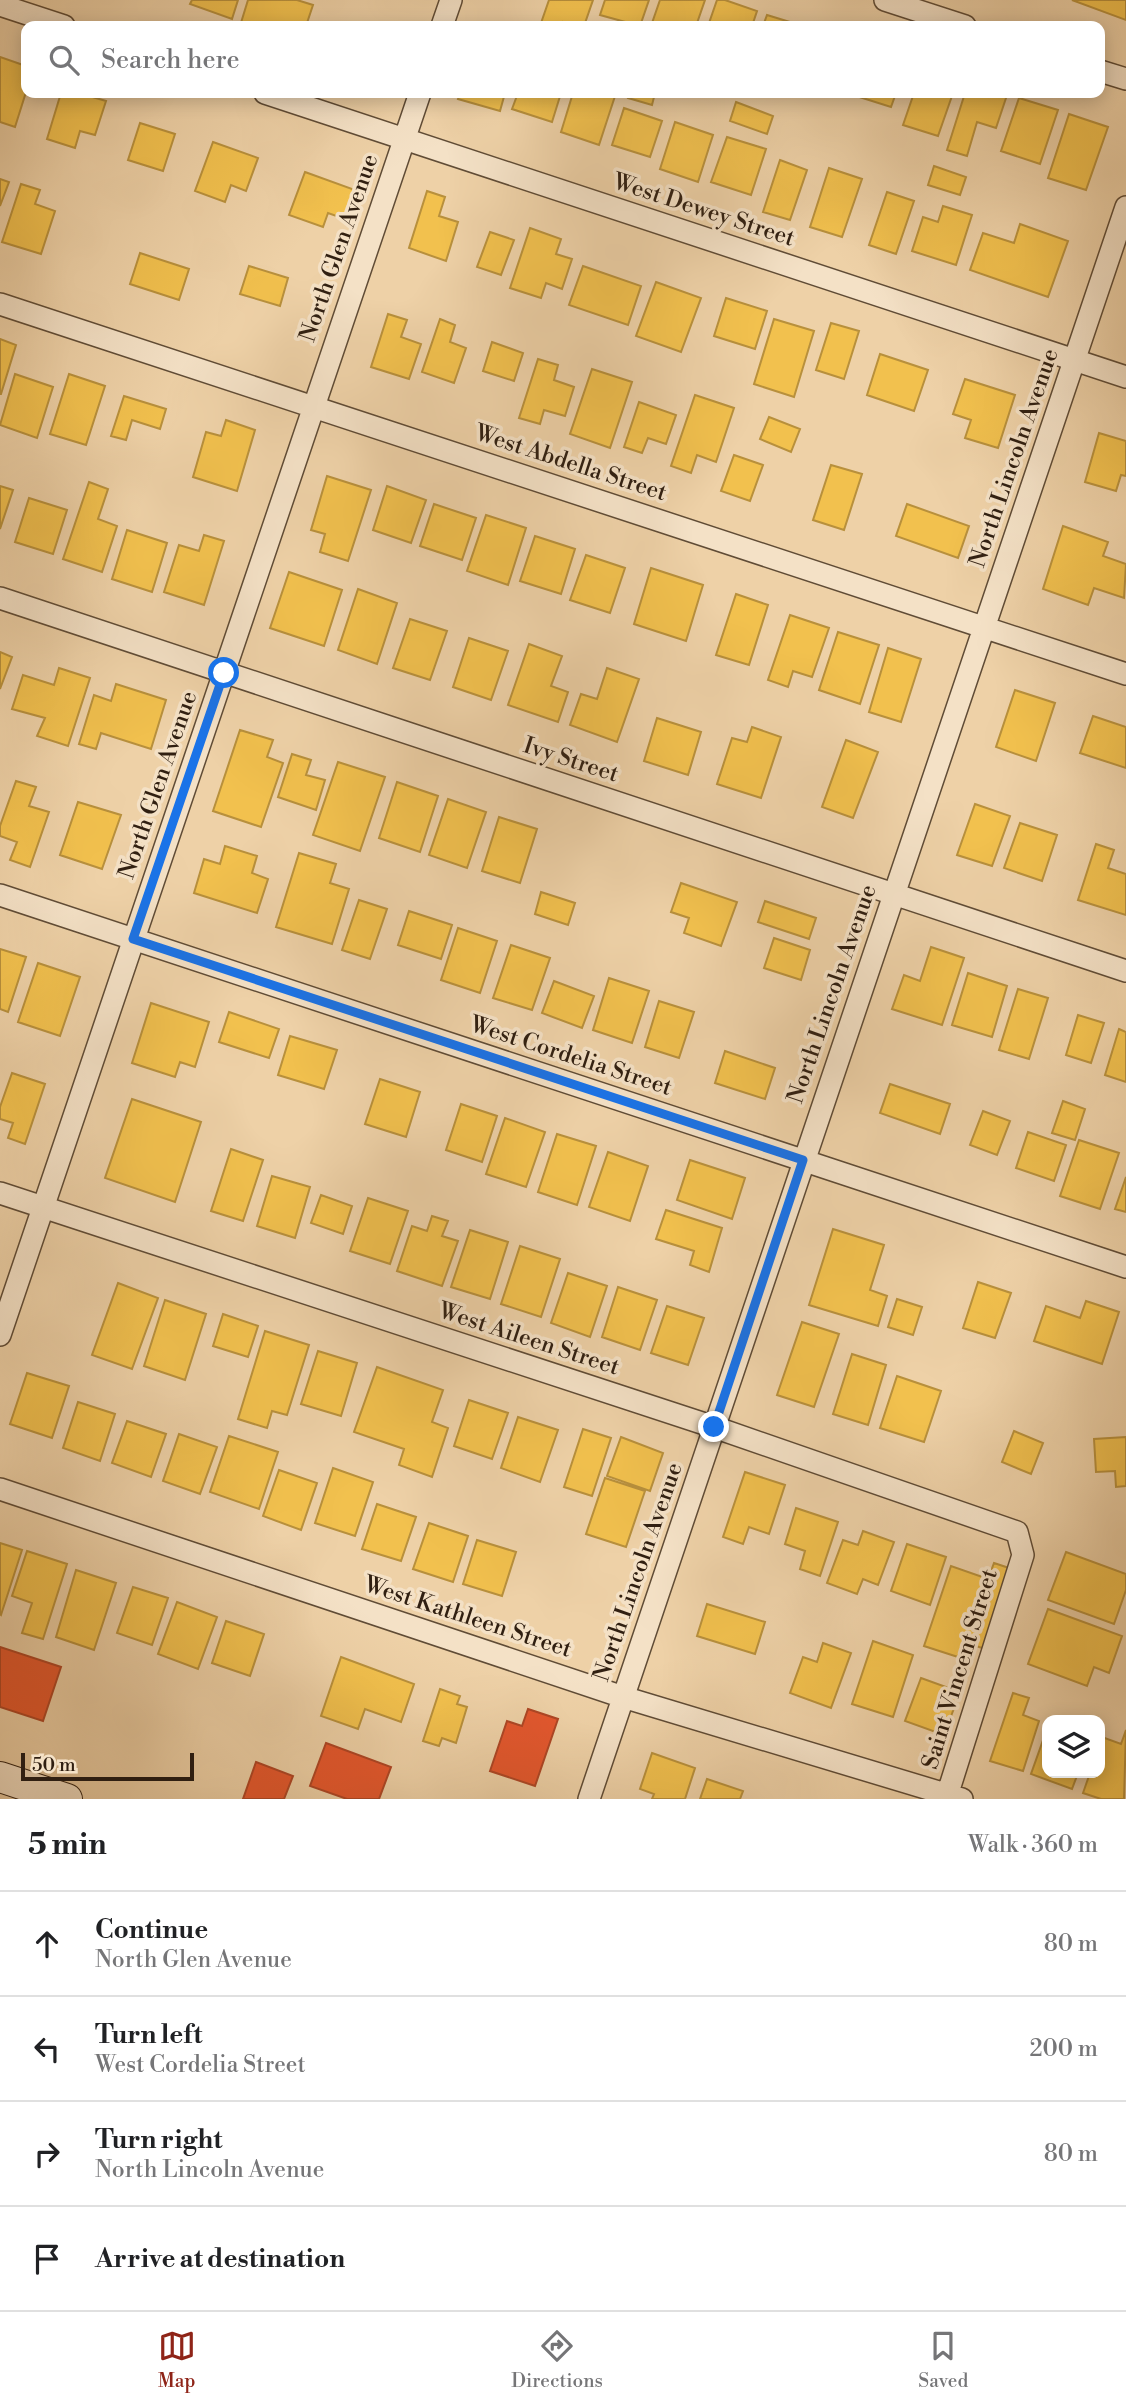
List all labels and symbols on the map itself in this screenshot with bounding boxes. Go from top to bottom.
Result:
street label: North Glen Avenue [294,150,384,346]
street label: West Dewey Street [609,167,798,253]
street label: North Lincoln Avenue [963,345,1065,571]
street label: West Abdella Street [471,419,670,507]
route start [208,657,239,688]
street label: North Glen Avenue [113,687,203,883]
street label: Ivy Street [520,731,622,789]
street label: North Lincoln Avenue [781,881,883,1107]
street label: West Cordelia Street [466,1010,675,1102]
street label: West Aileen Street [434,1296,623,1381]
route end [698,1411,729,1442]
street label: North Lincoln Avenue [587,1459,689,1685]
street label: Saint Vincent Street [916,1566,1004,1772]
street label: West Kathleen Street [360,1570,575,1664]
scale bar [21,1750,194,1782]

